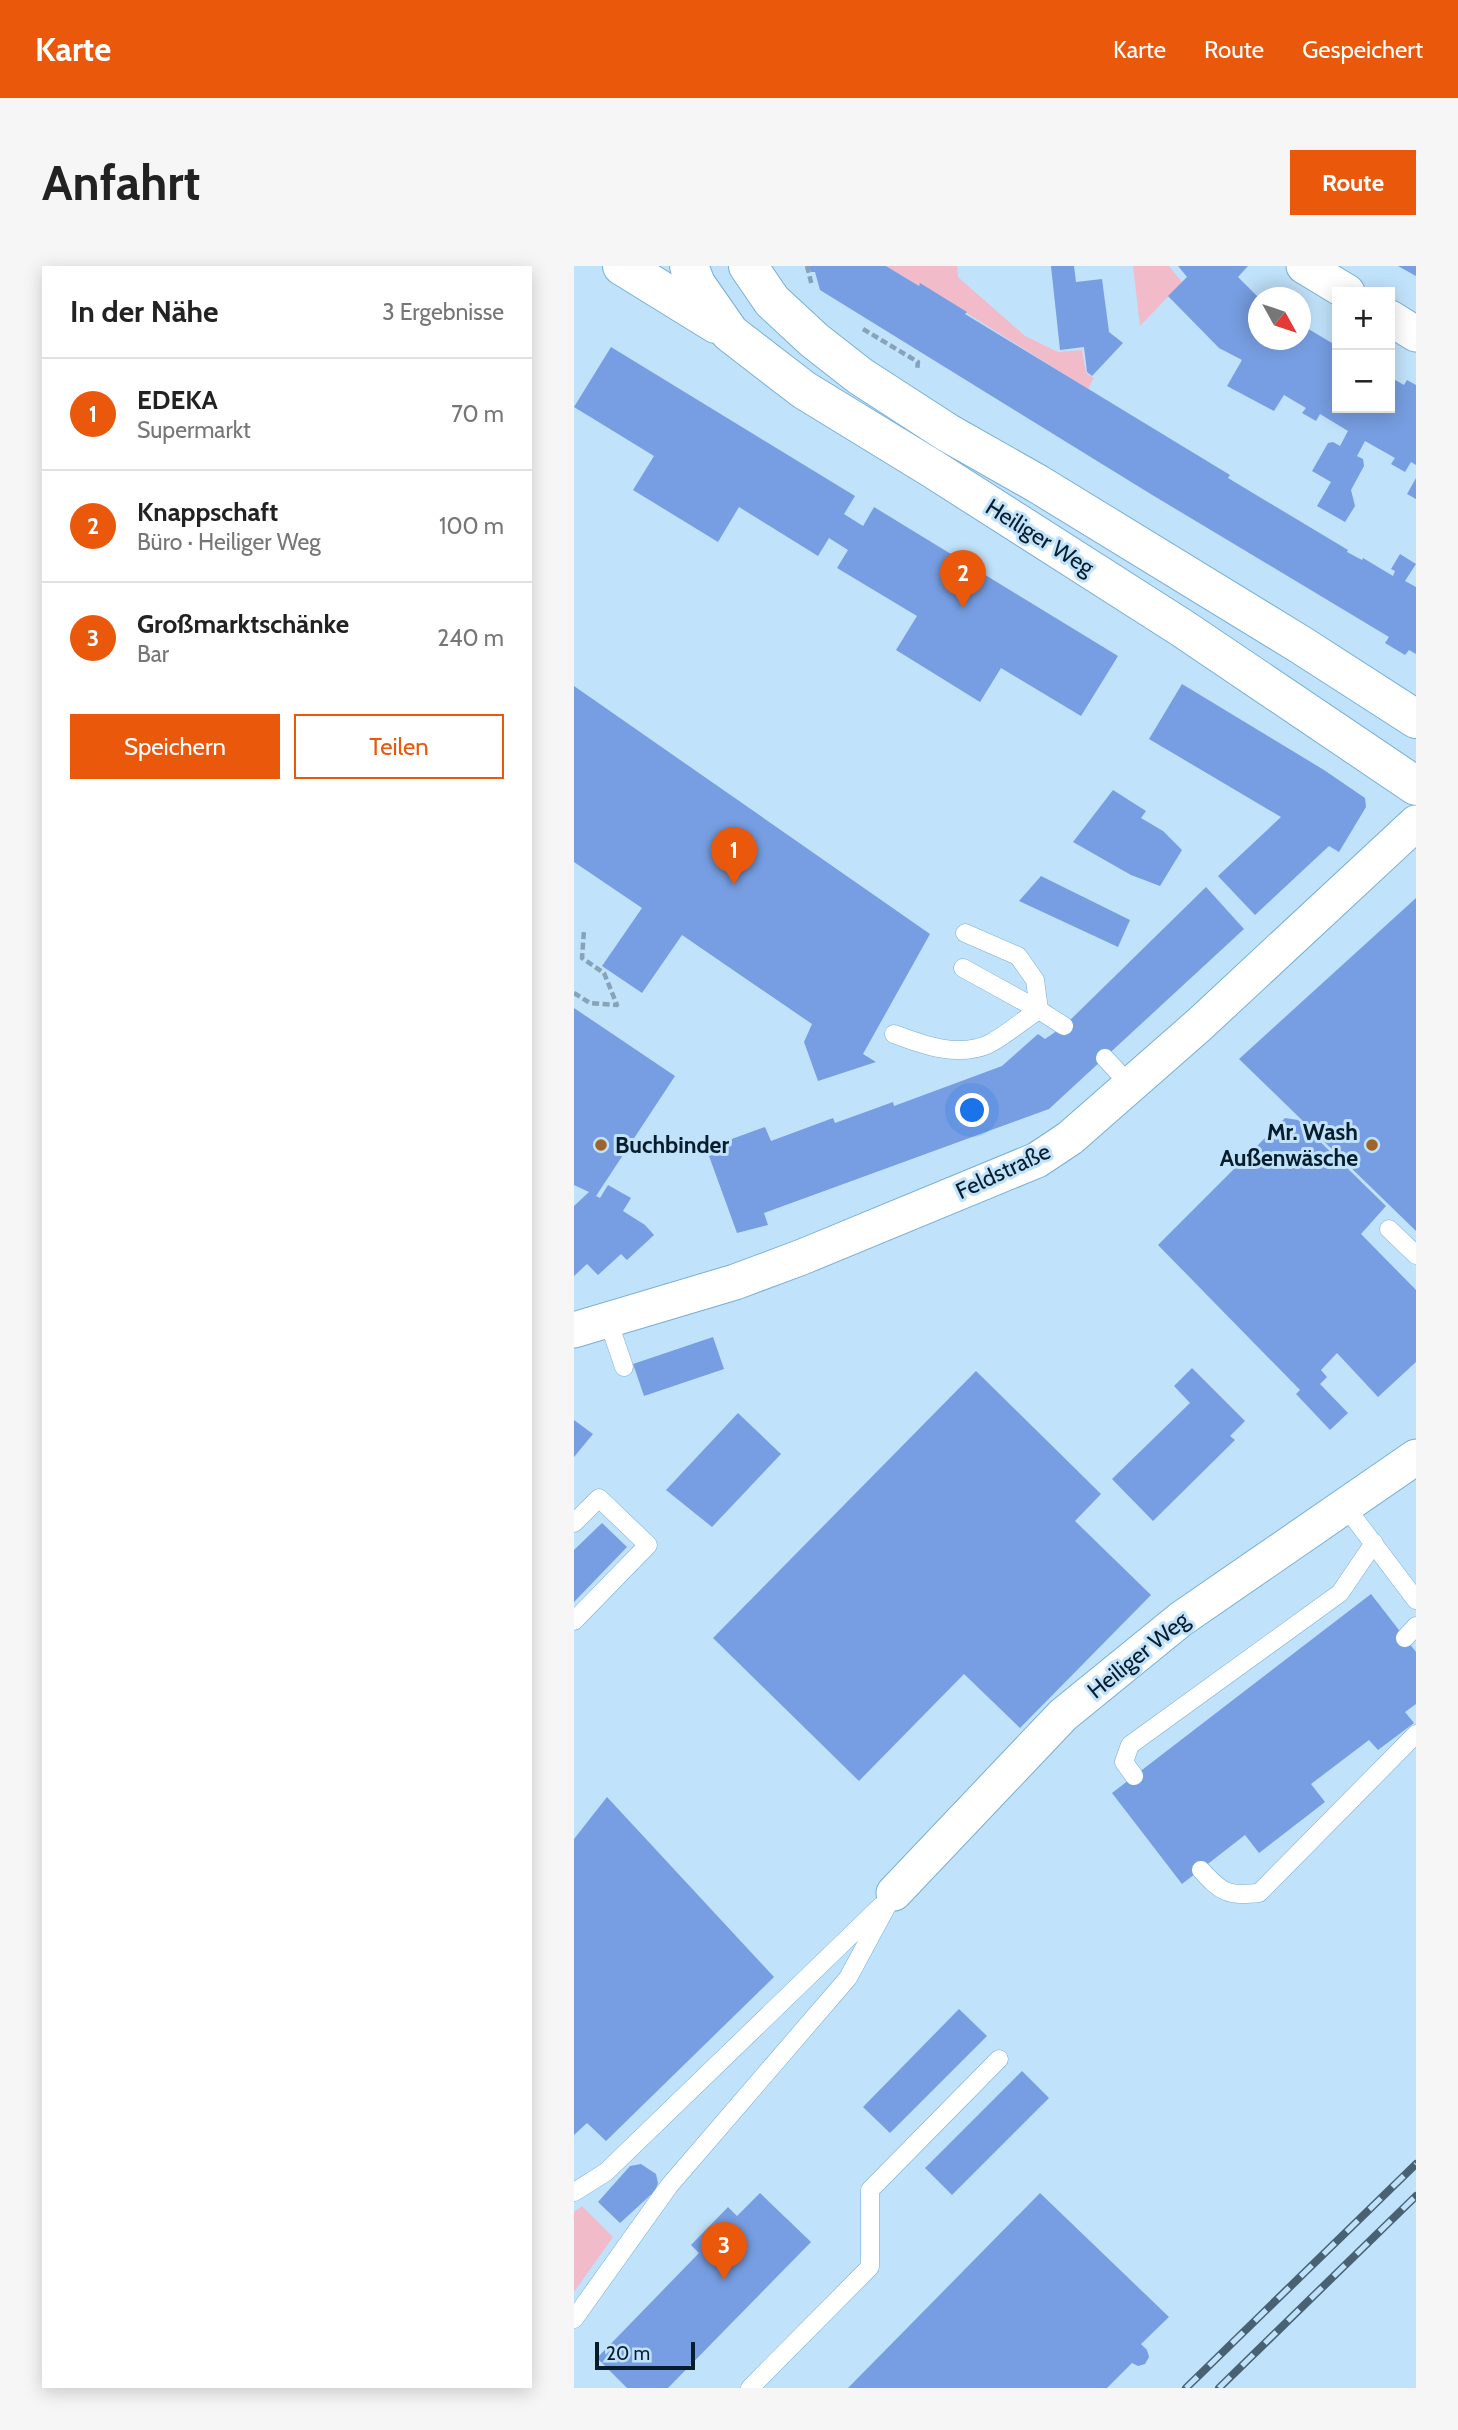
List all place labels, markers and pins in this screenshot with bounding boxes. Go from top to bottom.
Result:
pin: 2 [940,550,986,608]
pin: 1 [711,827,757,885]
place label: Mr. Wash Außenwäsche [1220,1118,1358,1172]
place label: Buchbinder [615,1131,729,1159]
marker: Buchbinder [593,1137,609,1153]
marker: Mr. Wash Außenwäsche [1364,1137,1380,1153]
pin: 3 [701,2222,747,2280]

